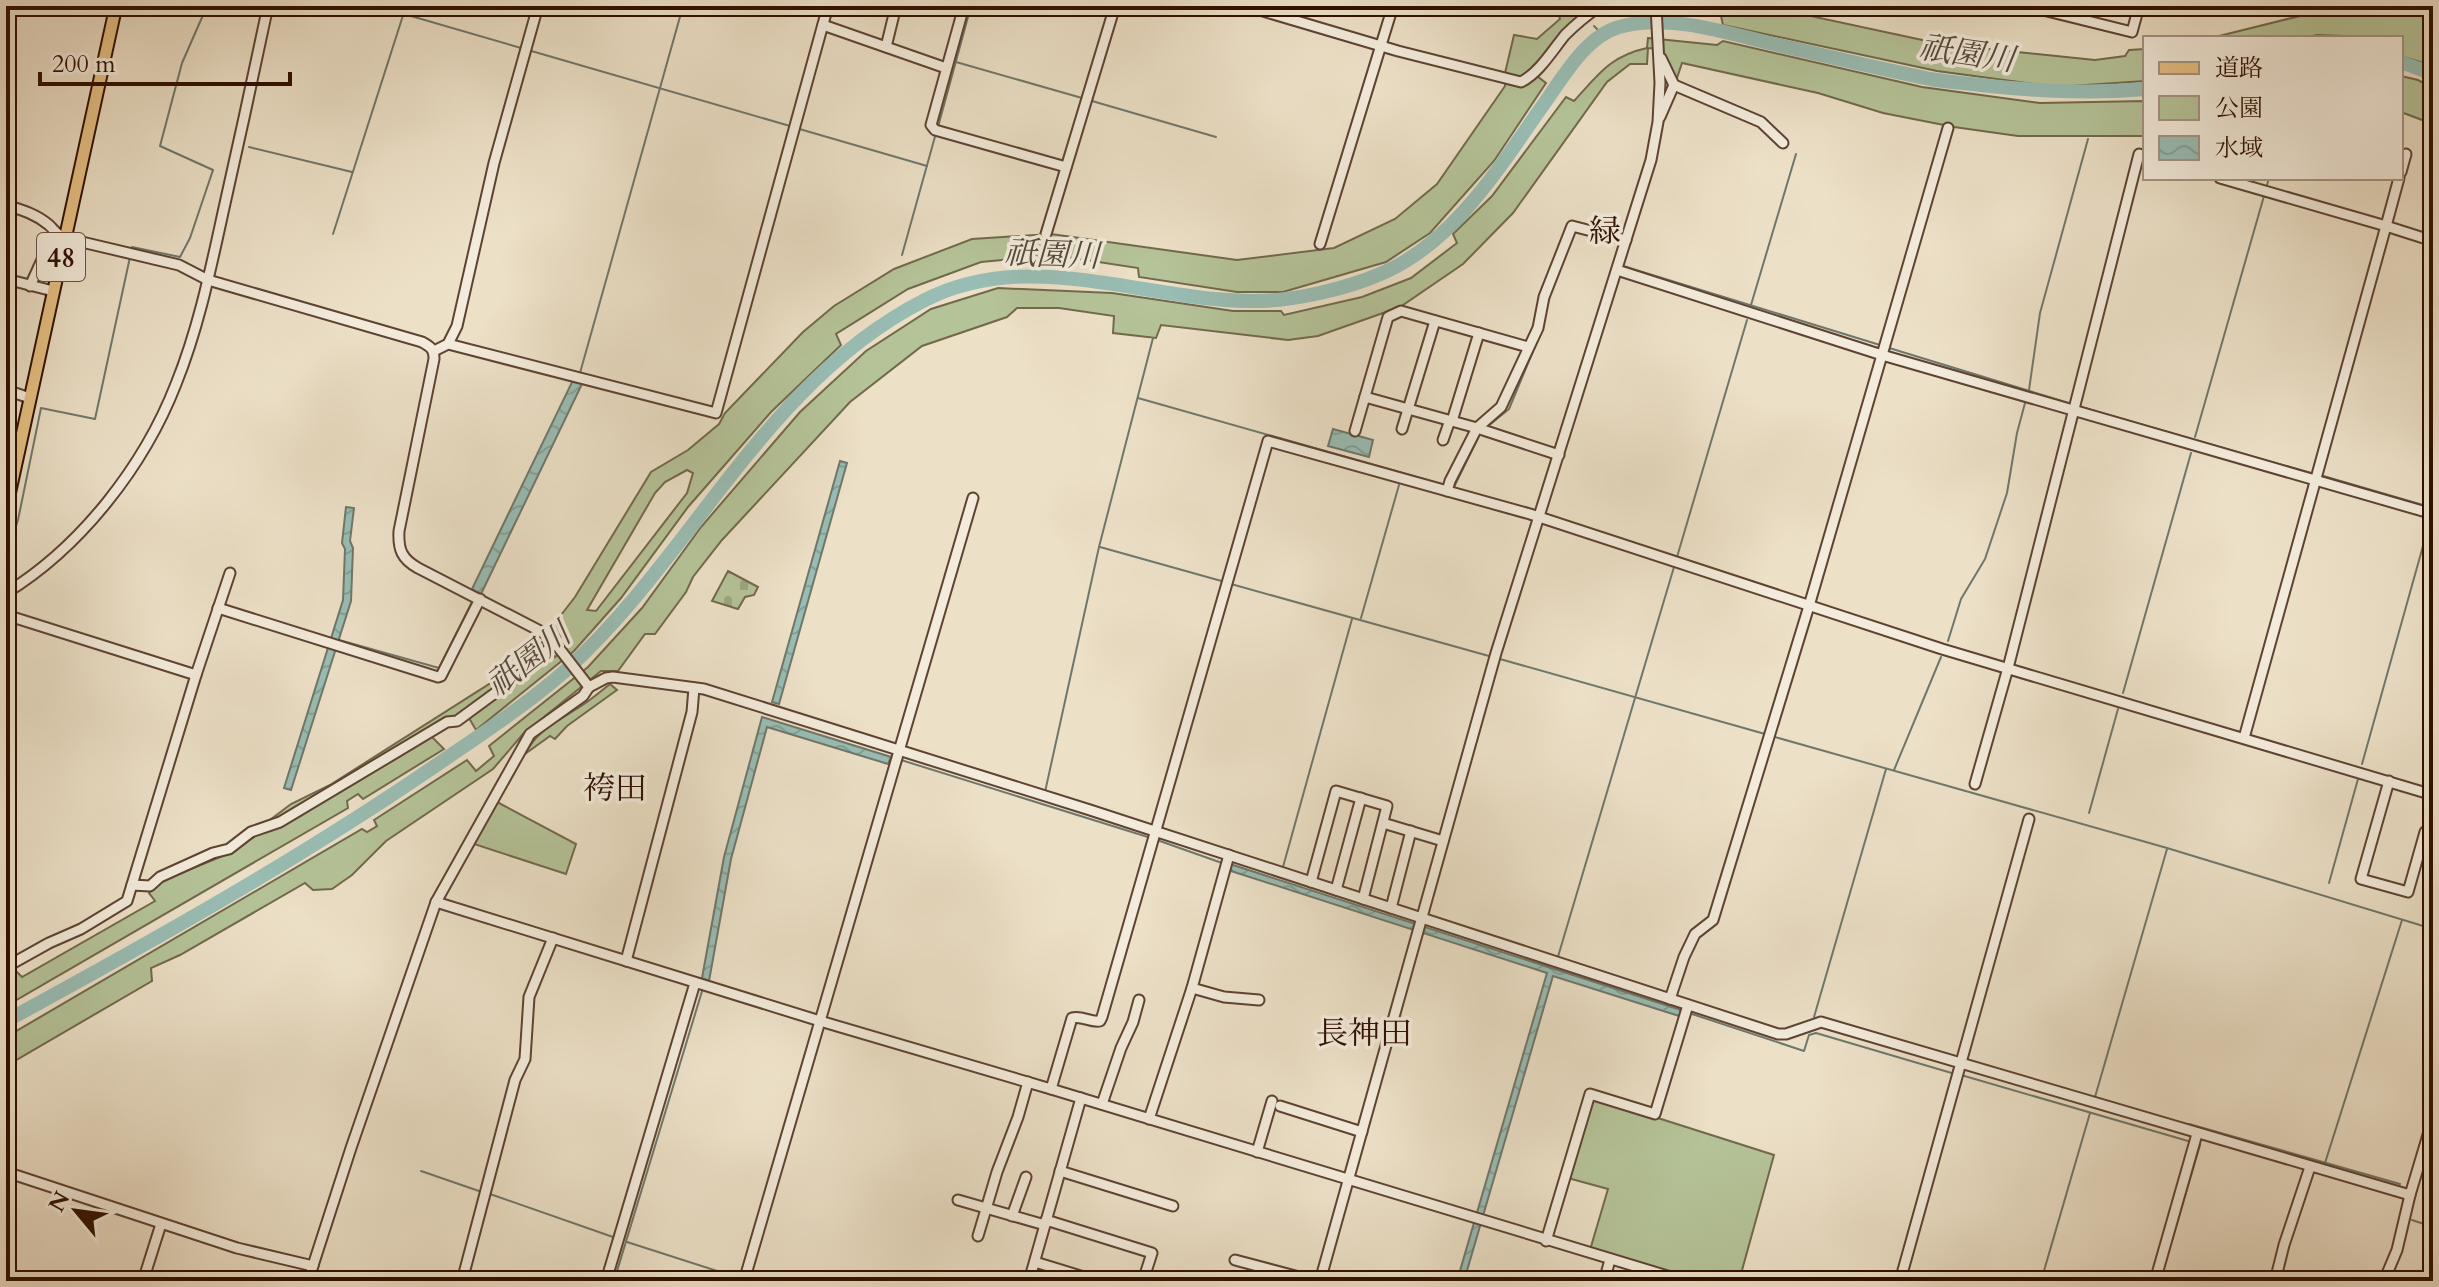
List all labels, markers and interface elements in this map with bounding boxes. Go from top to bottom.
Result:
water label: 祇園川 [1916,26,2020,83]
scale bar [40,36,290,86]
legend [2143,36,2403,180]
text: 200 m [52,48,116,81]
text: 道路 [2215,52,2263,85]
text: 公園 [2215,92,2263,125]
text: 水域 [2215,132,2263,165]
district label: 緑 [1589,210,1621,254]
water label: 祇園川 [1003,231,1104,279]
road number: 48 [37,233,85,281]
water label: 祇園川 [477,611,582,707]
district label: 袴田 [583,767,647,811]
district label: 長神田 [1316,1012,1412,1056]
north arrow [36,1171,116,1251]
text: N [42,1186,77,1217]

